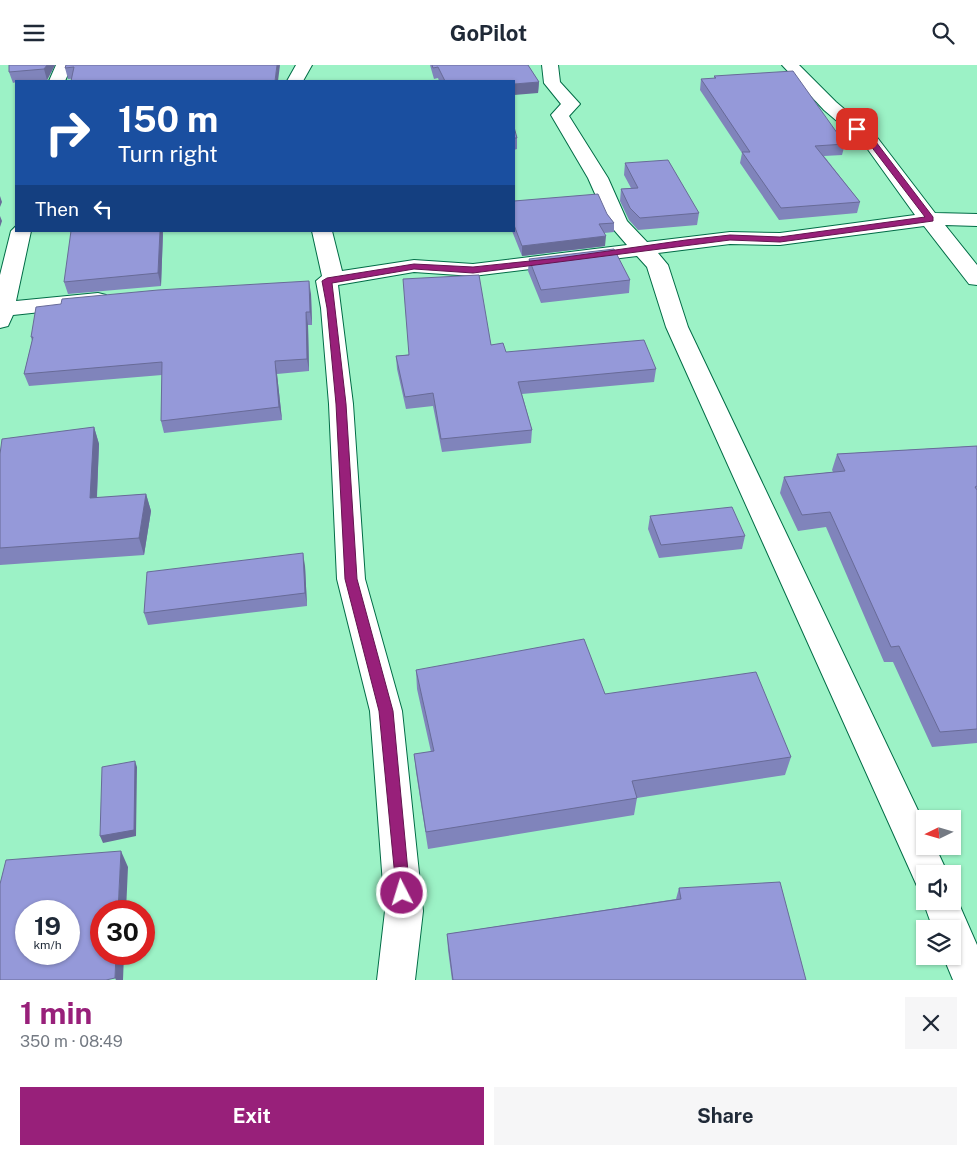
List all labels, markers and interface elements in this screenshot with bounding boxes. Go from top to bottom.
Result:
icon: menu [20,19,48,47]
icon: search [929,19,957,47]
text: GoPilot [450,20,527,46]
text: 150 m [118,99,218,140]
icon: right [35,100,100,165]
pin [836,108,878,150]
icon: arrive [843,115,871,143]
text: Turn right [118,141,218,167]
icon: left [89,195,117,223]
text: Then [35,198,79,220]
north arrow [916,810,961,855]
map controls [916,810,961,965]
button: sound [916,865,961,910]
position arrow [375,866,427,918]
speed limit sign: 30 [90,900,155,965]
text: 19 [34,911,61,941]
button: layers [916,920,961,965]
text: km/h [33,938,62,952]
text: 1 min [20,995,92,1031]
button: close [905,997,957,1049]
text: 350 m · 08:49 [20,1032,123,1051]
button: Exit [20,1087,484,1145]
button: Share [494,1087,957,1145]

